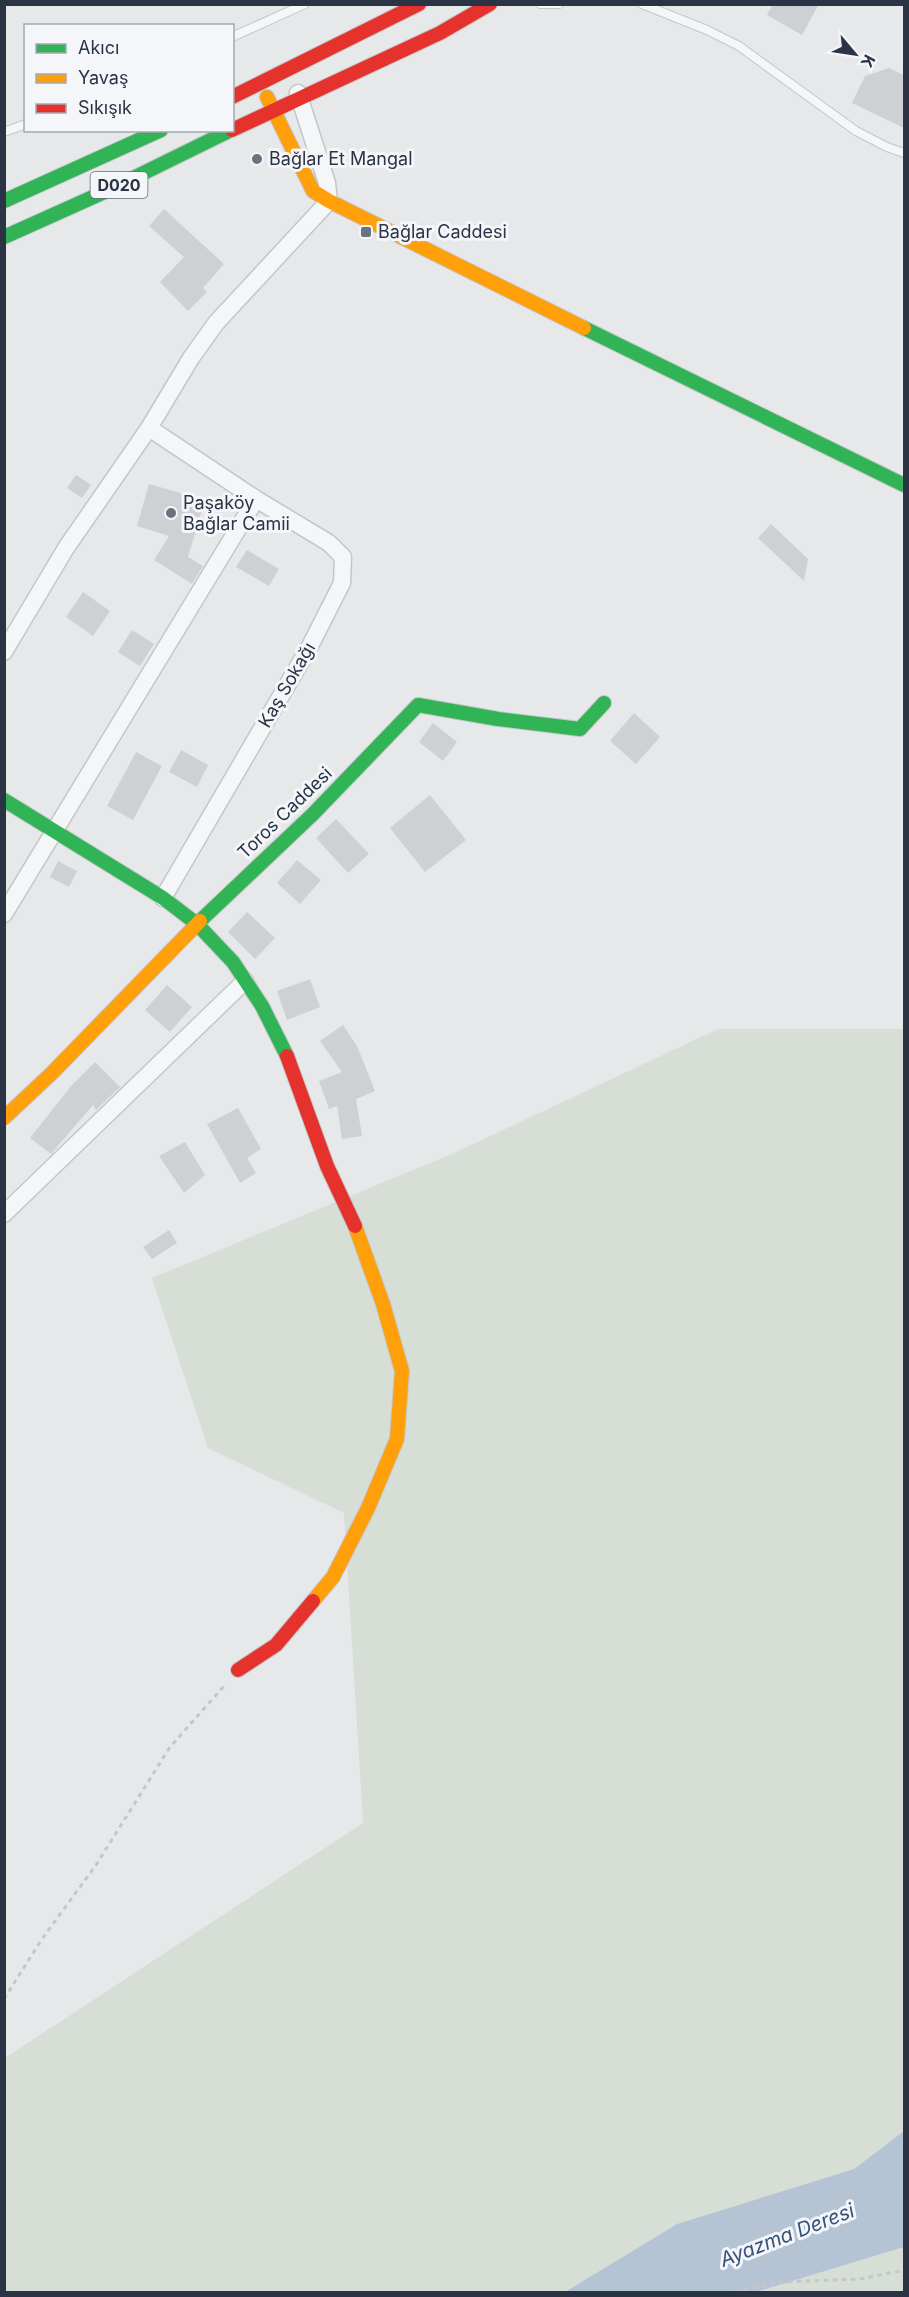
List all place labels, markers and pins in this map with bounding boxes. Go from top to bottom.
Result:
place label: Bağlar Et Mangal [269,148,413,169]
marker: Bağlar Et Mangal [250,152,264,166]
place label: Bağlar Caddesi [378,221,507,242]
marker: Bağlar Caddesi [359,225,373,239]
place label: Paşaköy Bağlar Camii [183,492,290,534]
marker: Paşaköy Bağlar Camii [164,506,178,520]

